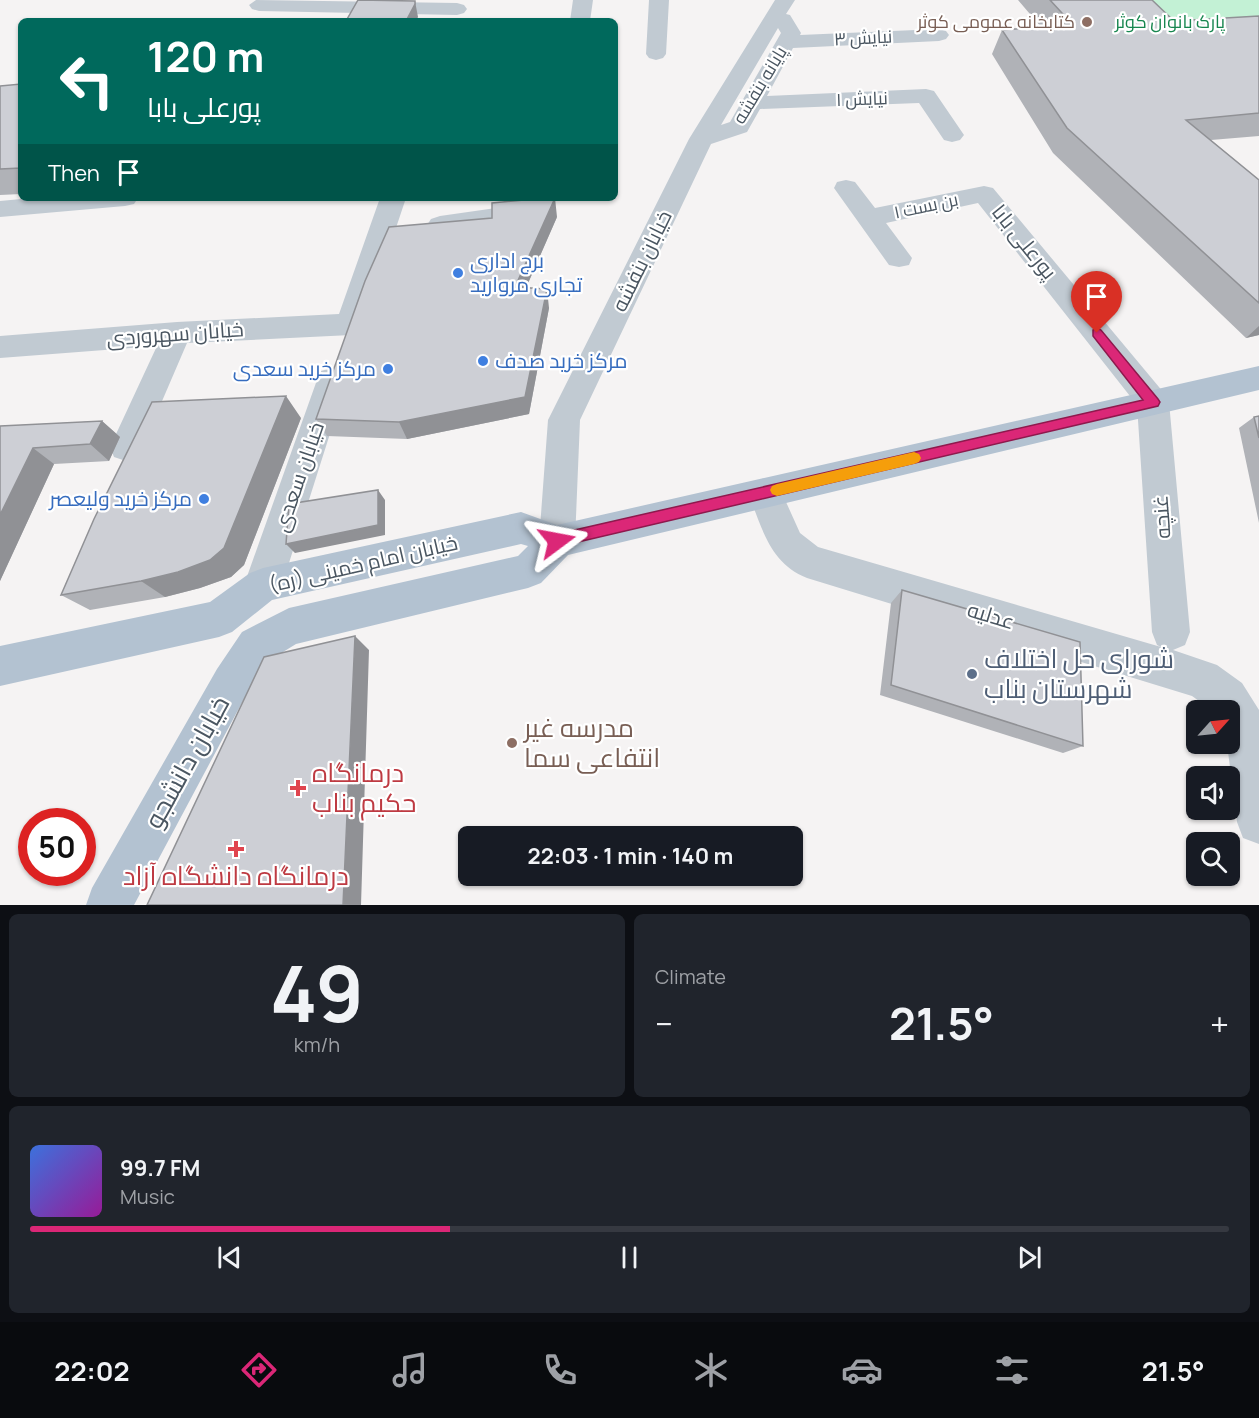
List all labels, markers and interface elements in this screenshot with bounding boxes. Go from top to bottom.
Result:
place label: کتابخانه عمومی کوثر [916,9,1075,33]
park label: پارک بانوان کوثر [1114,9,1225,34]
marker: کتابخانه عمومی کوثر [1080,15,1094,29]
street label: نیایش ۳ [833,23,893,51]
text: 120 m [147,27,264,85]
street label: پایانه بنفشه [727,41,793,128]
icon: left [48,42,126,120]
street label: نیایش ۱ [836,85,888,111]
text: پورعلی بابا [147,88,261,125]
icon: arrive [112,156,145,189]
text: Then [48,158,100,188]
street label: بن بست ۱ [891,187,960,224]
street label: پورعلی بابا [985,198,1064,286]
street label: خیابان بنفشه [605,205,678,316]
place label: برج اداری تجاری مروارید [470,246,583,298]
marker: برج اداری تجاری مروارید [451,266,465,280]
pin [1071,271,1122,333]
icon: arrive [1080,280,1113,313]
street label: خیابان سهروردی [105,314,244,352]
place label: مرکز خرید صدف [495,346,628,374]
place label: مرکز خرید سعدی [233,354,376,382]
marker: مرکز خرید صدف [476,354,490,368]
marker: مرکز خرید سعدی [381,362,395,376]
street label: خیابان سعدی [266,418,330,536]
place label: مرکز خرید ولیعصر [48,484,192,512]
marker: مرکز خرید ولیعصر [197,492,211,506]
street label: غنچه [1146,494,1177,540]
position arrow [525,509,589,573]
street label: خیابان امام خمینی (ره) [265,528,460,599]
street label: عدلیه [964,595,1018,635]
place label: شورای حل اختلاف شهرستان بناب [984,640,1174,706]
marker: شورای حل اختلاف شهرستان بناب [965,667,979,681]
street label: خیابان دانشجو [135,689,237,834]
north arrow [1186,700,1240,754]
map controls [1186,700,1240,886]
place label: مدرسه غیر انتفاعی سما [522,709,660,775]
marker: مدرسه غیر انتفاعی سما [505,736,519,750]
place label: درمانگاه حکیم بناب [312,754,416,821]
button: sound [1186,766,1240,820]
marker: درمانگاه حکیم بناب [289,779,307,797]
speed limit sign: 50 [18,808,96,886]
button: search [1186,832,1240,886]
marker: درمانگاه دانشگاه آزاد [227,840,245,858]
text: 22:03 · 1 min · 140 m [528,841,733,871]
place label: درمانگاه دانشگاه آزاد [123,857,349,893]
text: 49 [270,939,364,1045]
text: Climate [655,963,726,990]
text: 21.5° [889,992,994,1054]
text: − [655,1001,673,1046]
text: + [1210,1001,1229,1046]
text: km/h [294,1031,340,1058]
text: 99.7 FM [120,1153,200,1183]
text: Music [120,1183,175,1210]
icon: previous [213,1241,246,1274]
icon: pause [613,1241,646,1274]
icon: next [1013,1241,1046,1274]
icon: directions [238,1349,280,1391]
icon: music [389,1349,431,1391]
icon: phone [539,1349,581,1391]
icon: climate [690,1349,732,1391]
icon: car [841,1349,883,1391]
icon: filters [991,1349,1033,1391]
text: 22:02 [54,1352,130,1389]
text: 21.5° [1142,1352,1205,1389]

